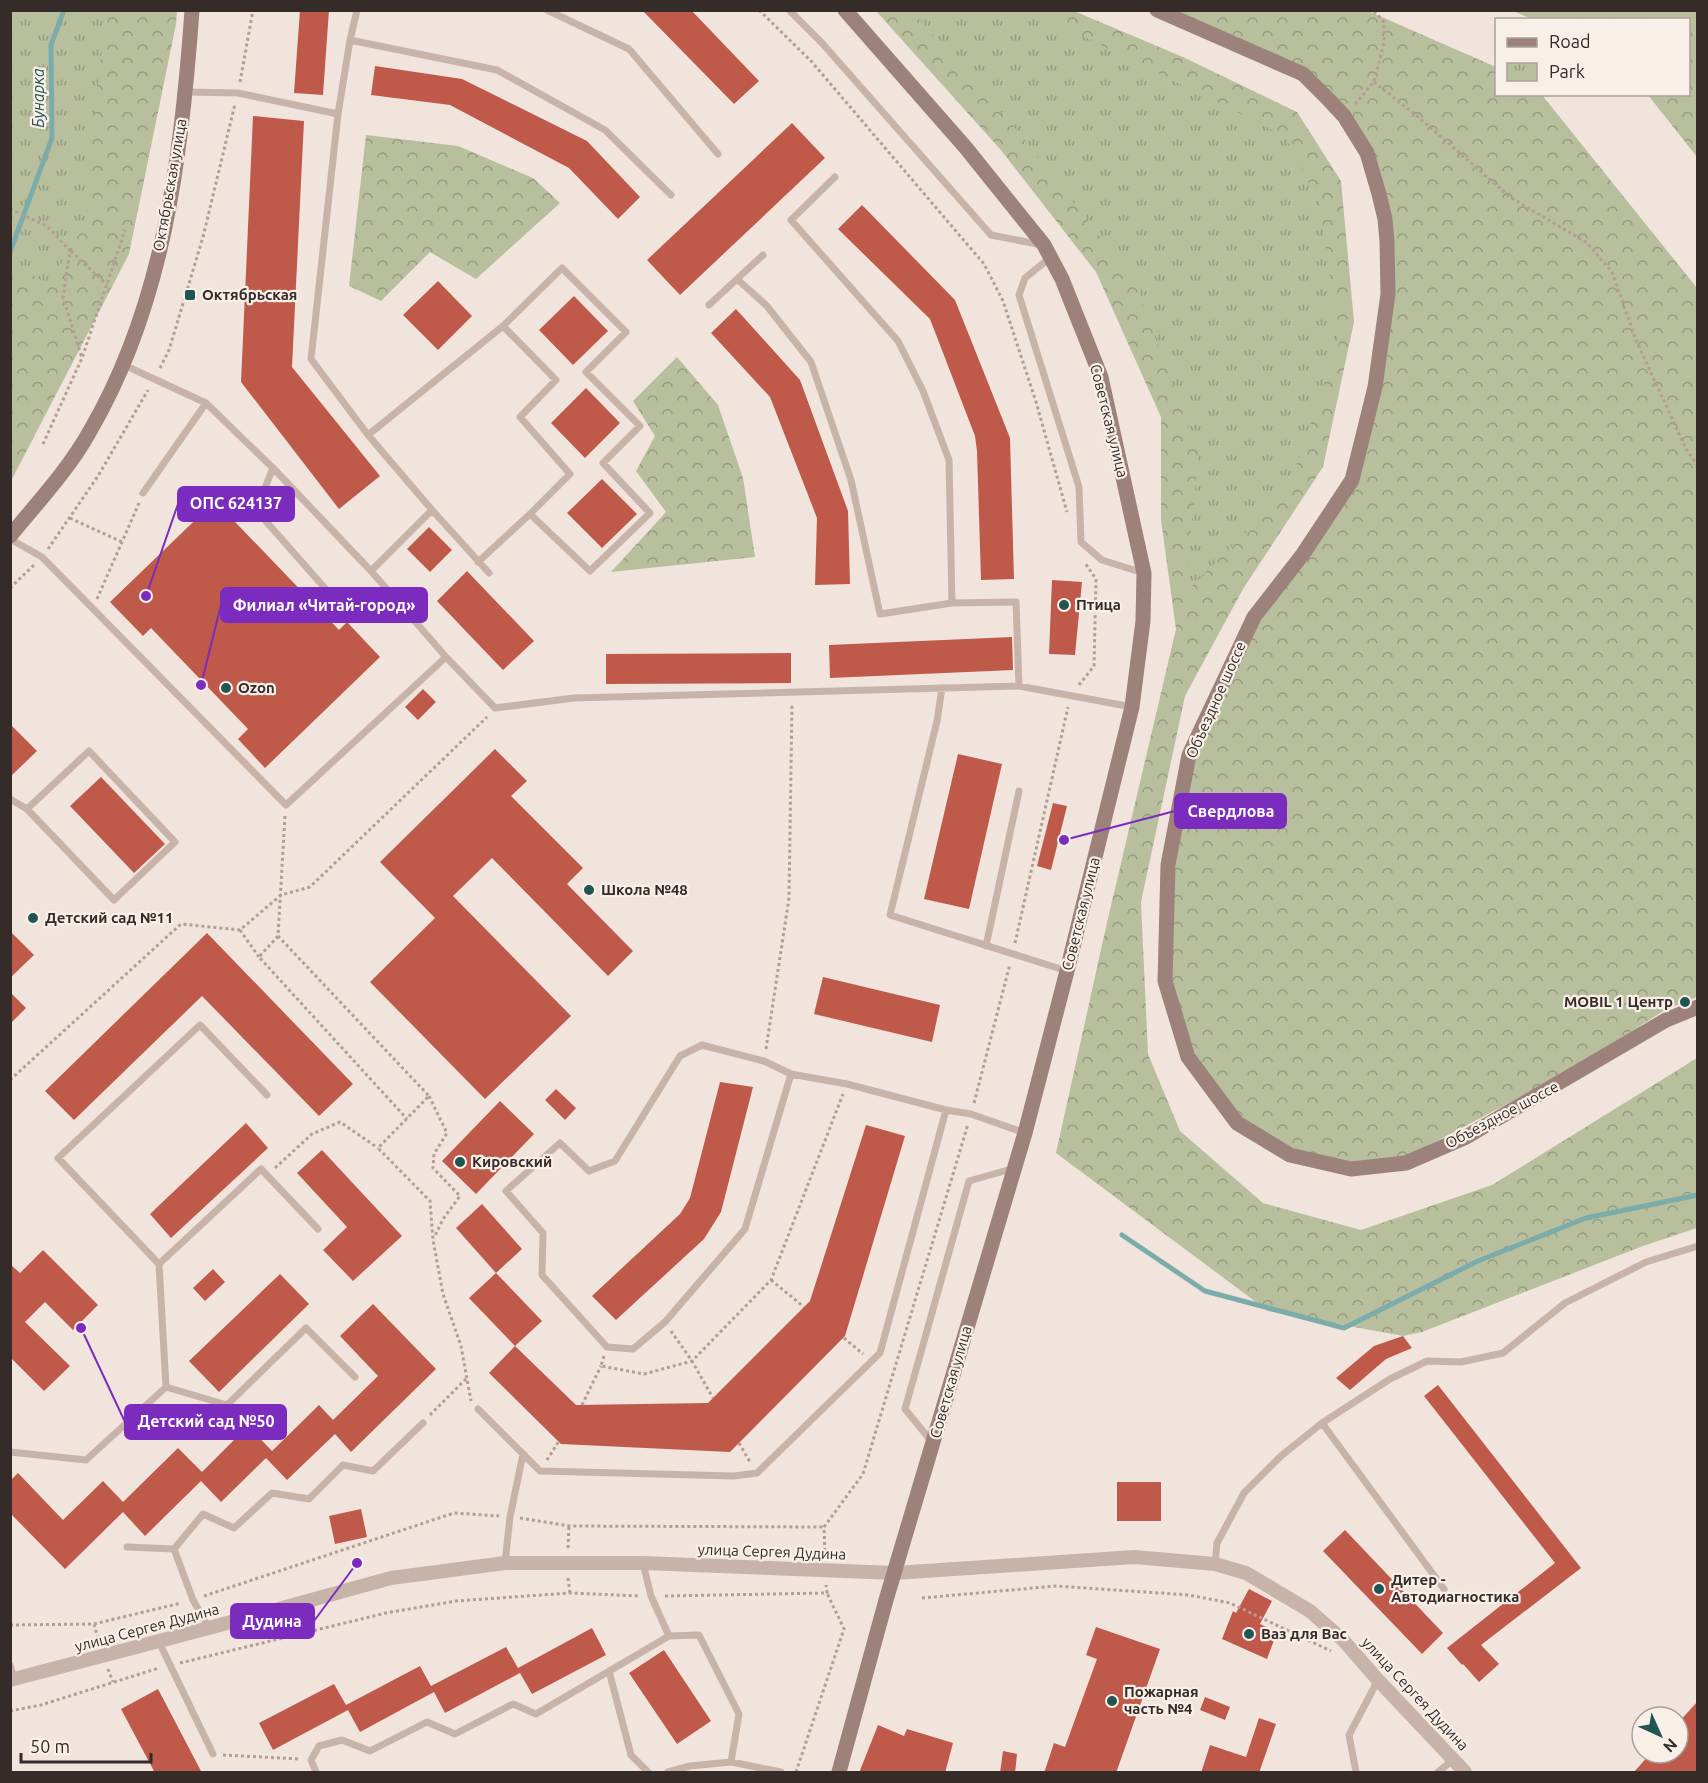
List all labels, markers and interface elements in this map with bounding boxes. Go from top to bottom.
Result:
legend [1495,18,1690,96]
text: Road [1549,31,1591,51]
text: Park [1549,61,1585,81]
water label: Бунарка [29,68,47,128]
street label: Октябрьская улица [149,117,190,253]
place label: Октябрьская [202,286,297,303]
marker: Октябрьская [183,288,197,302]
street label: Советская улица [1087,362,1132,479]
callout: ОПС 624137 [178,487,294,521]
text: ОПС 624137 [190,494,282,512]
callout: Филиал «Читай-город» [221,588,427,622]
text: Филиал «Читай-город» [233,596,415,614]
place label: Птица [1076,596,1121,613]
marker: Птица [1057,598,1071,612]
street label: Объездное шоссе [1182,639,1249,761]
place label: Ozon [238,679,275,696]
marker: Ozon [219,681,233,695]
callout: Свердлова [1175,794,1286,828]
text: Свердлова [1188,802,1274,820]
street label: Советская улица [1058,855,1103,972]
place label: Школа №48 [601,881,688,898]
marker: Школа №48 [582,883,596,897]
place label: Детский сад №11 [45,909,173,926]
marker: Детский сад №11 [26,911,40,925]
place label: MOBIL 1 Центр [1564,993,1673,1010]
marker: MOBIL 1 Центр [1678,995,1692,1009]
street label: Объездное шоссе [1442,1078,1561,1152]
place label: Кировский [472,1153,552,1170]
marker: Кировский [453,1155,467,1169]
street label: Советская улица [926,1324,975,1440]
callout: Детский сад №50 [125,1405,286,1439]
text: Детский сад №50 [138,1412,275,1430]
street label: улица Сергея Дудина [697,1540,847,1563]
place label: Дитер - Автодиагностика [1391,1571,1519,1605]
marker: Дитер - Автодиагностика [1372,1582,1386,1596]
street label: улица Сергея Дудина [73,1600,221,1655]
callout: Дудина [231,1604,314,1638]
text: Дудина [242,1612,302,1630]
place label: Ваз для Вас [1261,1625,1347,1642]
marker: Ваз для Вас [1242,1627,1256,1641]
street label: улица Сергея Дудина [1358,1634,1472,1754]
place label: Пожарная часть №4 [1124,1683,1199,1717]
marker: Пожарная часть №4 [1105,1694,1119,1708]
north arrow [1630,1705,1690,1765]
scale bar [21,1726,152,1764]
text: N [1660,1735,1681,1756]
text: 50 m [30,1736,70,1756]

